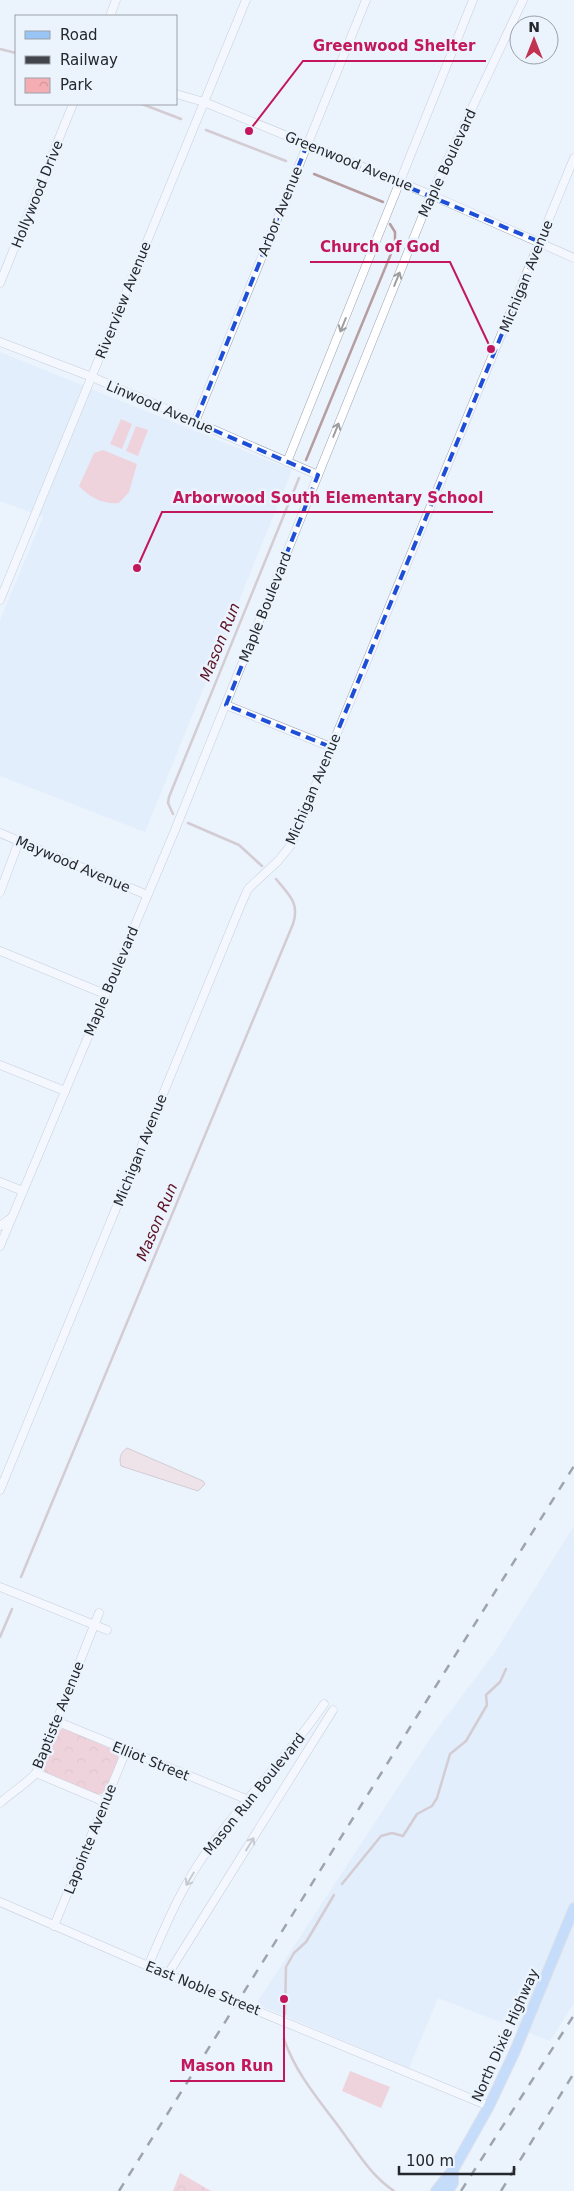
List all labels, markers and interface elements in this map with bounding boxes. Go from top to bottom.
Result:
legend [15,15,178,105]
north arrow [509,15,559,65]
text: N [528,19,540,35]
text: Road [60,26,98,44]
callout: Greenwood Shelter [303,31,486,61]
text: Greenwood Shelter [313,37,476,55]
text: Railway [60,51,118,69]
text: Park [60,76,93,94]
street label: Maple Boulevard [415,106,479,220]
street label: Greenwood Avenue [283,128,415,194]
street label: Hollywood Drive [8,138,66,250]
street label: Arbor Avenue [255,164,305,258]
street label: Michigan Avenue [496,218,556,334]
callout: Church of God [310,232,450,262]
text: Church of God [320,238,440,256]
street label: Riverview Avenue [92,239,154,361]
one-way arrow [393,272,403,287]
one-way arrow [337,317,347,332]
street label: Linwood Avenue [104,377,216,437]
one-way arrow [333,422,342,437]
callout: Arborwood South Elementary School [162,482,493,512]
text: Arborwood South Elementary School [173,489,483,507]
street label: Maple Boulevard [236,550,294,664]
water label: Mason Run [196,600,244,684]
street label: Michigan Avenue [282,731,344,847]
street label: Maywood Avenue [13,833,133,895]
street label: Maple Boulevard [81,924,141,1038]
street label: Michigan Avenue [110,1092,170,1208]
water label: Mason Run [133,1180,181,1264]
street label: Baptiste Avenue [29,1659,87,1771]
street label: Mason Run Boulevard [200,1730,308,1858]
street label: Elliot Street [110,1738,192,1784]
street label: Lapointe Avenue [61,1782,119,1896]
one-way arrow [245,1837,255,1851]
one-way arrow [184,1871,194,1885]
street label: East Noble Street [143,1958,263,2018]
street label: North Dixie Highway [468,1966,542,2104]
callout: Mason Run [170,2051,284,2081]
text: Mason Run [180,2057,274,2075]
scale bar [399,2144,514,2176]
text: 100 m [406,2152,454,2170]

